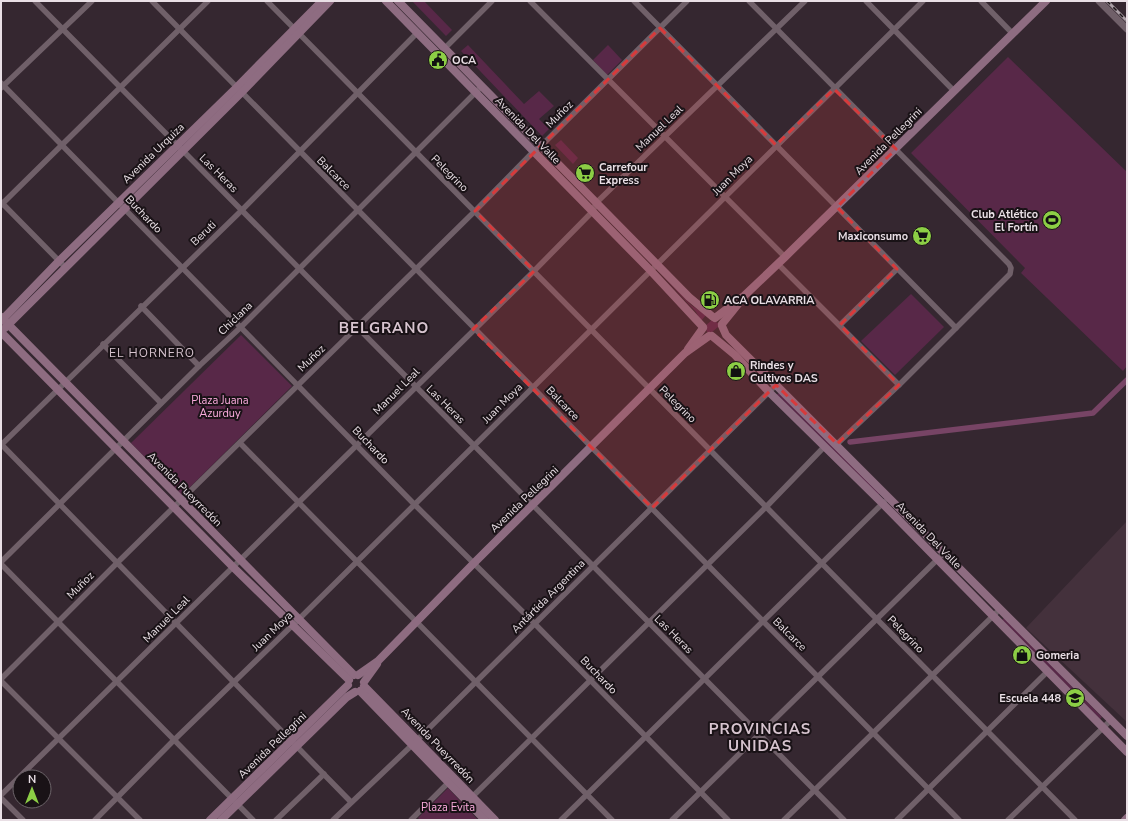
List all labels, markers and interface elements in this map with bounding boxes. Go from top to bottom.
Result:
public building icon: OCA [427,49,449,71]
place label: OCA [452,53,477,68]
street label: Avenida Del Valle [492,93,564,167]
street label: Muñoz [542,97,576,131]
street label: Manuel Leal [632,101,687,155]
street label: Avenida Pellegrini [851,104,925,178]
street label: Avenida Urquiza [119,120,188,187]
street label: Las Heras [196,151,241,196]
street label: Pelegrino [428,151,472,195]
street label: Juan Moya [708,152,756,200]
street label: Balcarce [313,153,354,194]
place label: Carrefour Express [599,160,648,188]
supermarket icon: Carrefour Express [574,162,596,184]
street label: Buchardo [122,192,165,237]
place label: Club Atlético El Fortín [971,207,1038,235]
sports icon: Club Atlético El Fortín [1041,209,1063,231]
street label: Beruti [187,218,219,249]
supermarket icon: Maxiconsumo [911,225,933,247]
place label: Maxiconsumo [838,229,908,244]
fuel station icon: ACA OLAVARRIA [699,289,721,311]
place label: ACA OLAVARRIA [724,293,815,308]
street label: Chiclana [215,298,256,339]
district label: BELGRANO [339,318,429,338]
street label: Muñoz [294,342,328,375]
district label: EL HORNERO [109,345,195,361]
place label: Rindes y Cultivos DAS [750,358,818,386]
shop icon: Rindes y Cultivos DAS [725,360,747,382]
street label: Manuel Leal [370,364,424,418]
street label: Juan Moya [478,380,526,428]
street label: Las Heras [423,382,468,427]
street label: Pelegrino [656,382,700,426]
street label: Balcarce [543,383,583,424]
park label: Plaza Juana Azurduy [191,393,249,421]
street label: Buchardo [349,423,392,468]
street label: Avenida Pueyrredón [144,449,225,530]
street label: Avenida Pellegrini [487,463,562,536]
street label: Avenida Del Valle [893,498,965,572]
street label: Antártida Argentina [508,556,589,637]
street label: Muñoz [63,568,97,602]
street label: Manuel Leal [140,592,194,646]
street label: Juan Moya [248,608,296,655]
street label: Las Heras [651,612,696,657]
street label: Pelegrino [884,612,927,656]
street label: Balcarce [769,614,810,655]
shop icon: Gomeria [1011,644,1033,666]
place label: Gomeria [1036,648,1079,663]
street label: Buchardo [577,653,620,698]
school or university icon: Escuela 448 [1064,687,1086,709]
place label: Escuela 448 [999,691,1061,706]
street label: Avenida Pueyrredón [398,704,478,787]
street label: Avenida Pellegrini [235,709,310,782]
district label: PROVINCIAS UNIDAS [709,719,811,756]
north arrow [12,769,52,809]
text: N [28,772,36,787]
park label: Plaza Evita [421,800,475,815]

